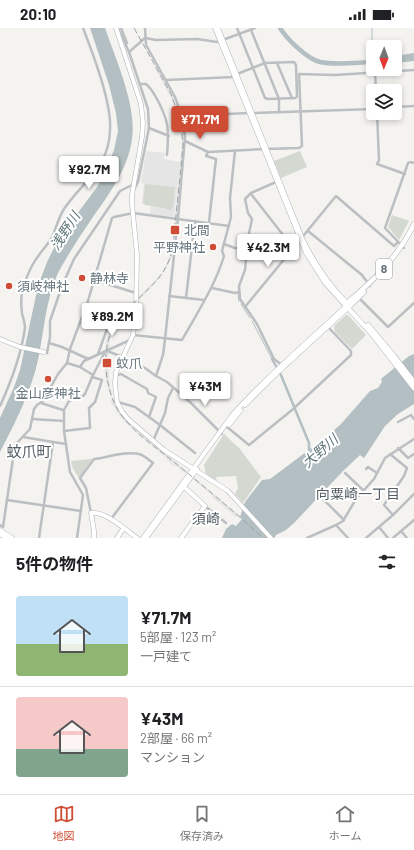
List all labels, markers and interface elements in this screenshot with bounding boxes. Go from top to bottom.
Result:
text: 20:10 [20,5,56,23]
north arrow [366,40,402,76]
map controls [366,40,402,120]
button: layers [366,84,402,120]
pin: ¥71.7M [167,106,233,140]
text: ¥71.7M [180,111,220,127]
pin: ¥92.7M [56,156,122,190]
text: ¥92.7M [68,161,110,177]
water label: 浅野川 [46,207,84,253]
place label: 北間 [184,222,210,238]
marker: 北間 [169,224,181,236]
pin: ¥42.3M [235,234,301,268]
place label: 平野神社 [153,239,205,255]
text: ¥42.3M [246,239,290,255]
marker: 平野神社 [208,242,218,252]
road number: 8 [376,259,392,279]
place label: 静林寺 [90,270,129,286]
marker: 静林寺 [77,273,87,283]
place label: 須岐神社 [17,278,69,294]
marker: 須岐神社 [4,281,14,291]
pin: ¥89.2M [79,303,145,337]
text: ¥89.2M [91,308,133,324]
place label: 蚊爪 [116,355,142,371]
marker: 蚊爪 [101,357,113,369]
pin: ¥43M [181,373,229,407]
marker: 金山彦神社 [43,374,53,384]
text: ¥43M [188,378,222,394]
place label: 金山彦神社 [15,385,81,401]
water label: 大野川 [298,429,343,471]
district label: 蚊爪町 [6,442,52,460]
district label: 向粟崎一丁目 [316,485,400,502]
district label: 須崎 [192,510,220,527]
icon: filters [376,551,398,573]
text: 5件の物件 [16,553,93,573]
text: ¥71.7M [140,607,191,627]
icon: home [48,612,96,660]
text: 5部屋 · 123 m² [140,629,216,645]
text: 一戸建て [140,648,192,664]
text: ¥43M [140,708,183,728]
icon: home [48,713,96,761]
text: 2部屋 · 66 m² [140,730,212,746]
text: マンション [140,749,205,765]
tab: 地図 [53,803,75,843]
tab: 保存済み [180,803,224,843]
tab: ホーム [329,803,361,843]

